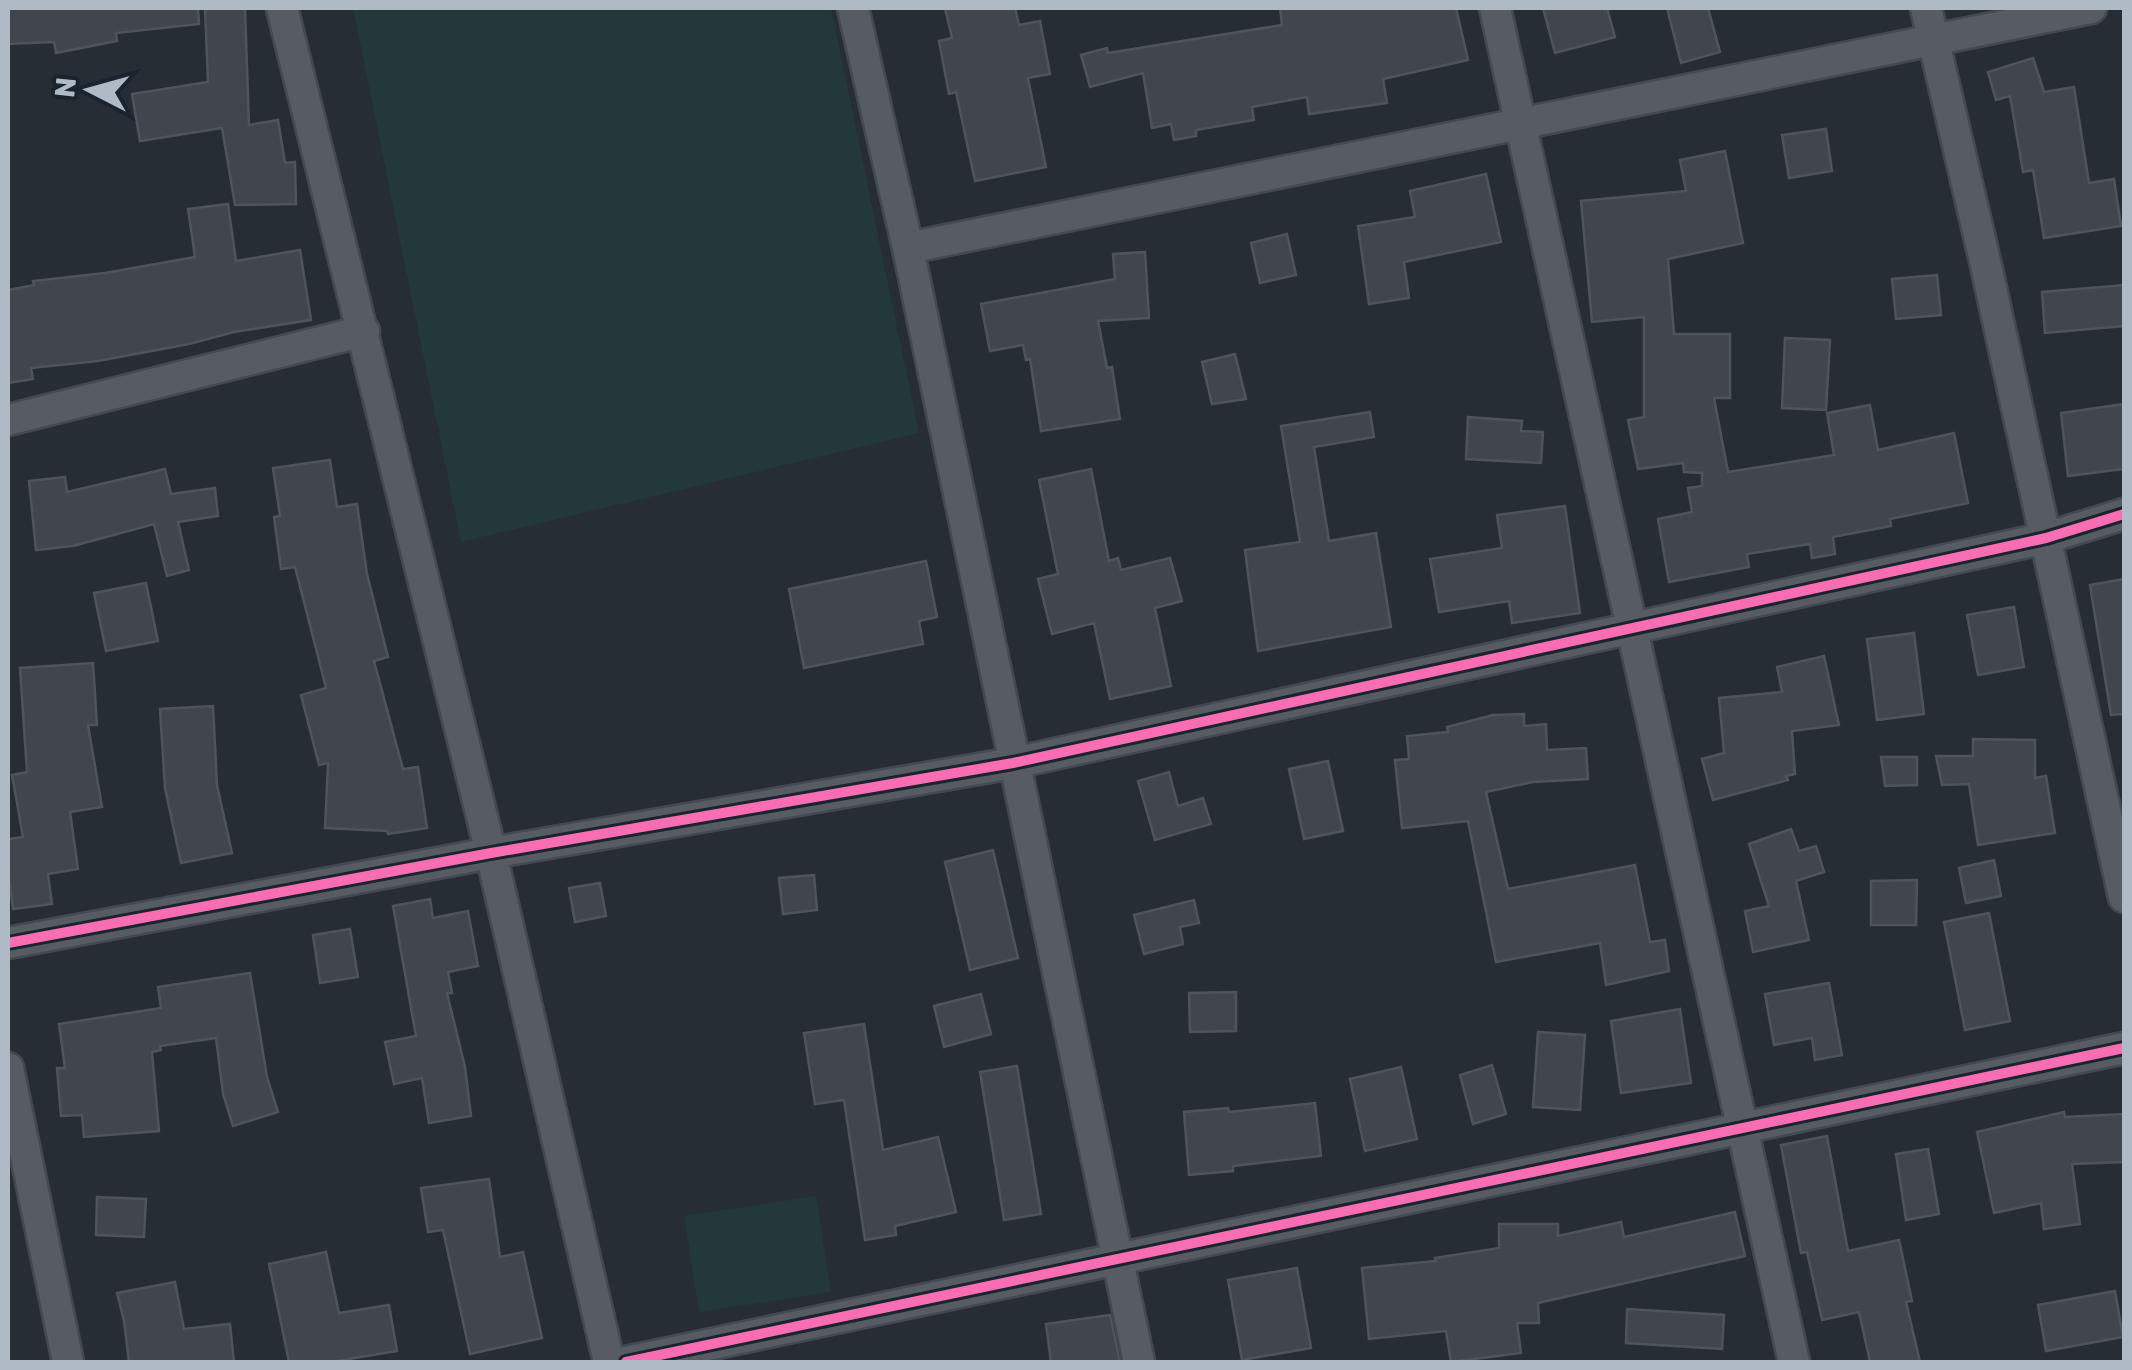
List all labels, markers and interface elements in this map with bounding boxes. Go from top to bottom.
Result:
north arrow [40,40,140,140]
text: N [48,76,83,99]

